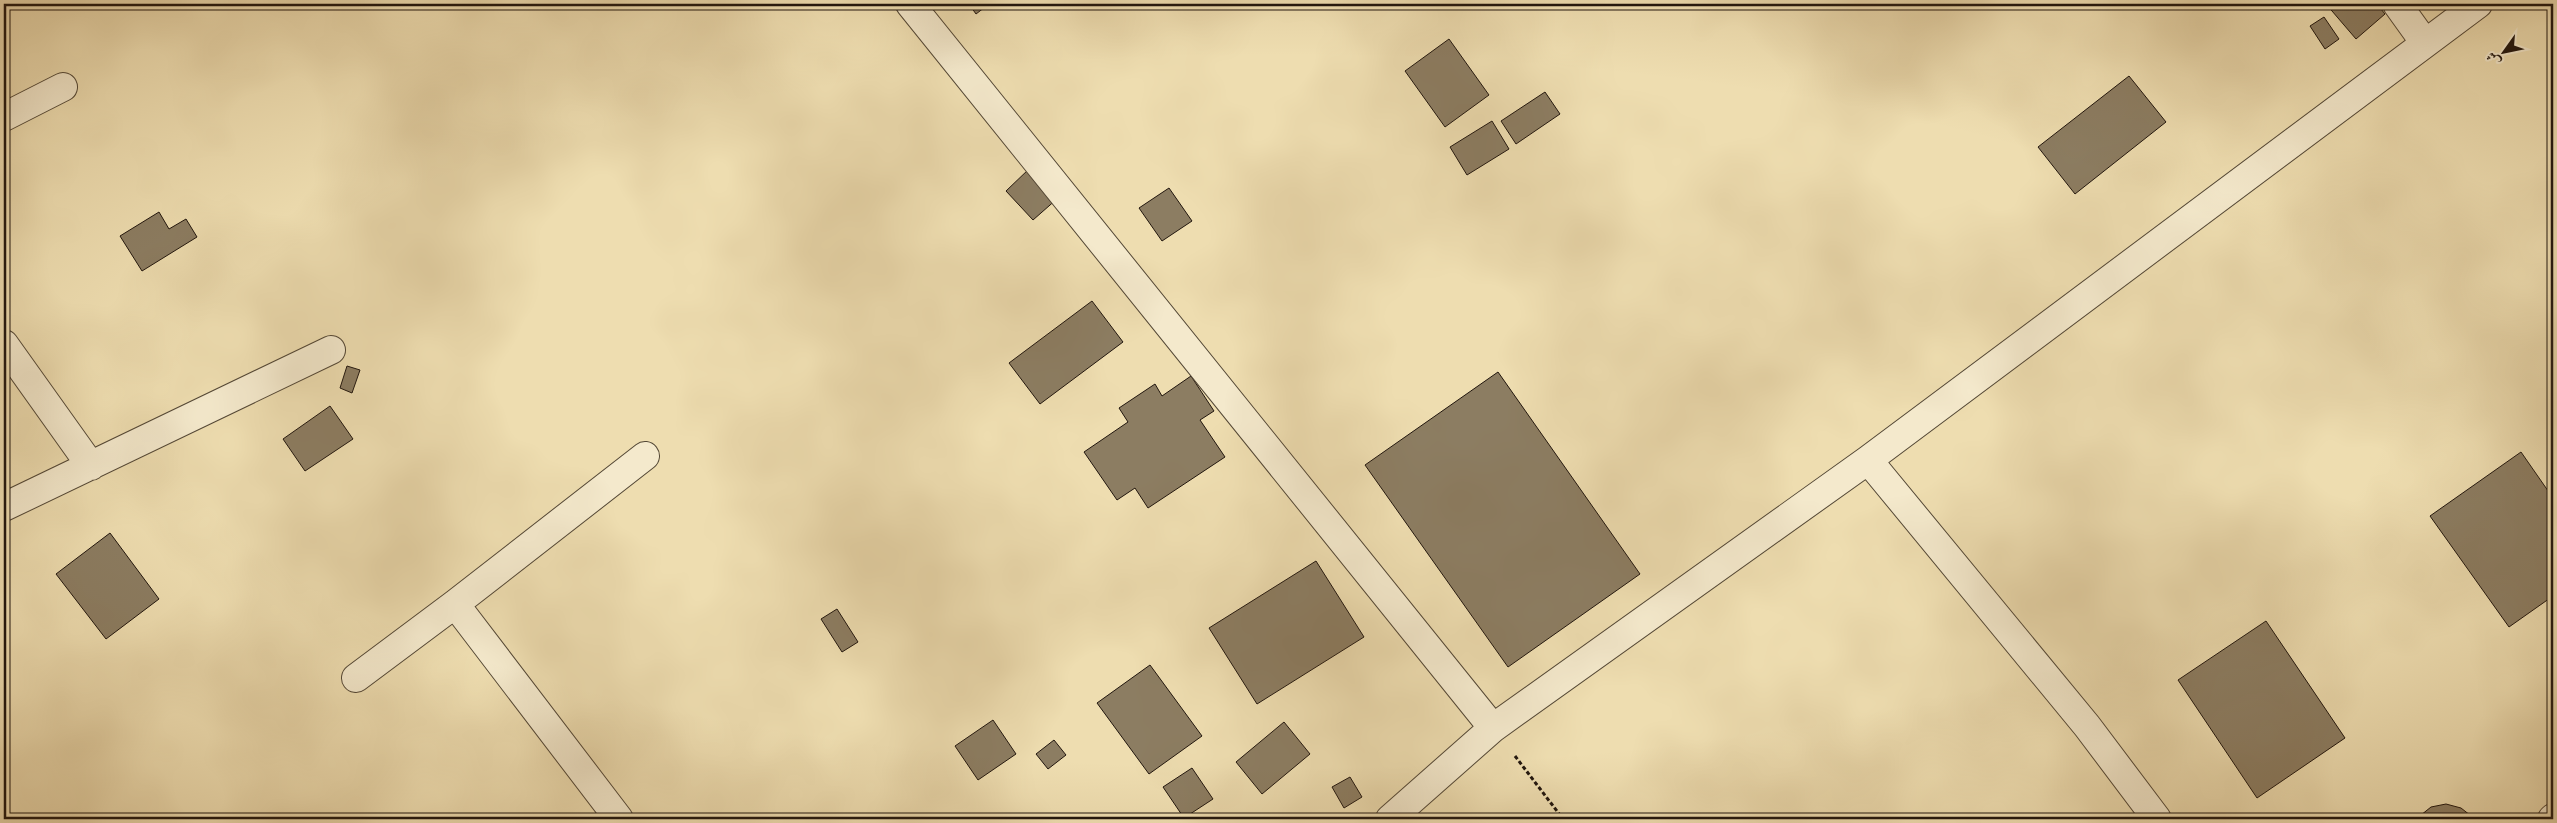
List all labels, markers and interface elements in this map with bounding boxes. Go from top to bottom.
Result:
north arrow [2480,28,2530,78]
text: ش [2482,48,2505,70]

